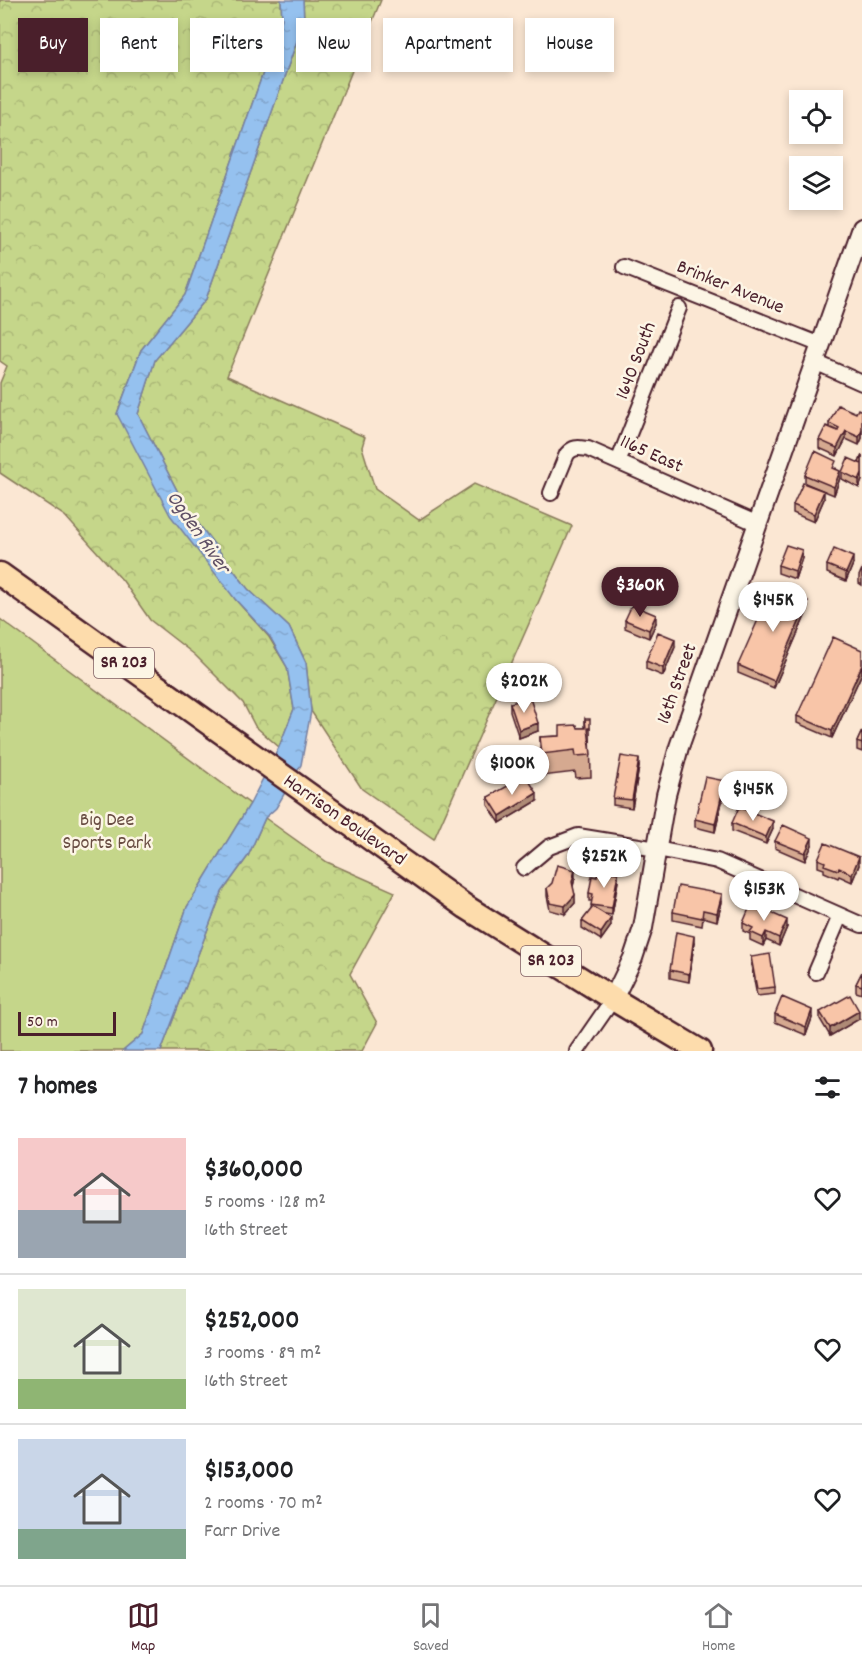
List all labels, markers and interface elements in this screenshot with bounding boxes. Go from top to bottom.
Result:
chip: Buy [18,18,88,72]
chip: Rent [100,18,178,72]
chip: Filters [190,18,284,72]
chip: New [296,18,371,72]
chip: Apartment [383,18,513,72]
chip: House [525,18,614,72]
map controls [789,90,843,210]
button: locate [789,90,843,144]
button: layers [789,156,843,210]
street label: Brinker Avenue [672,254,788,322]
street label: 1640 South [609,318,665,404]
street label: 1165 East [615,429,687,481]
water label: Ogden River [158,486,238,582]
pin: $360K [598,567,682,618]
text: $360K [616,572,664,600]
pin: $145K [731,582,815,633]
text: $145K [752,587,794,615]
street label: 16th Street [650,640,706,728]
road number: SR 203 [94,648,154,678]
pin: $202K [482,663,566,714]
text: $202K [500,668,548,696]
pin: $100K [470,745,554,796]
text: $100K [489,750,535,778]
street label: Harrison Boulevard [277,768,411,874]
pin: $145K [711,771,795,822]
text: $145K [732,776,774,804]
park label: Big Dee Sports Park [63,807,151,858]
pin: $252K [562,838,646,889]
text: $252K [581,843,627,871]
pin: $153K [722,871,806,922]
text: $153K [743,876,785,904]
road number: SR 203 [521,946,581,976]
scale bar [18,1009,116,1036]
text: 50 m [27,1011,58,1034]
text: 7 homes [18,1069,98,1106]
icon: filters [811,1071,844,1104]
text: $360,000 [204,1152,303,1189]
icon: home [66,1162,138,1234]
icon: heart [811,1182,844,1215]
text: 5 rooms · 128 m² [204,1189,326,1217]
text: 16th Street [204,1217,288,1245]
text: $252,000 [204,1303,299,1340]
icon: home [66,1313,138,1385]
icon: heart [811,1333,844,1366]
text: 3 rooms · 89 m² [204,1340,321,1368]
text: 16th Street [204,1368,288,1396]
text: $153,000 [204,1453,294,1490]
icon: home [66,1463,138,1535]
icon: heart [811,1483,844,1516]
text: 2 rooms · 70 m² [204,1490,323,1518]
text: Farr Drive [204,1518,280,1546]
tab: Map [127,1599,160,1658]
tab: Saved [413,1599,449,1658]
tab: Home [702,1599,735,1658]

